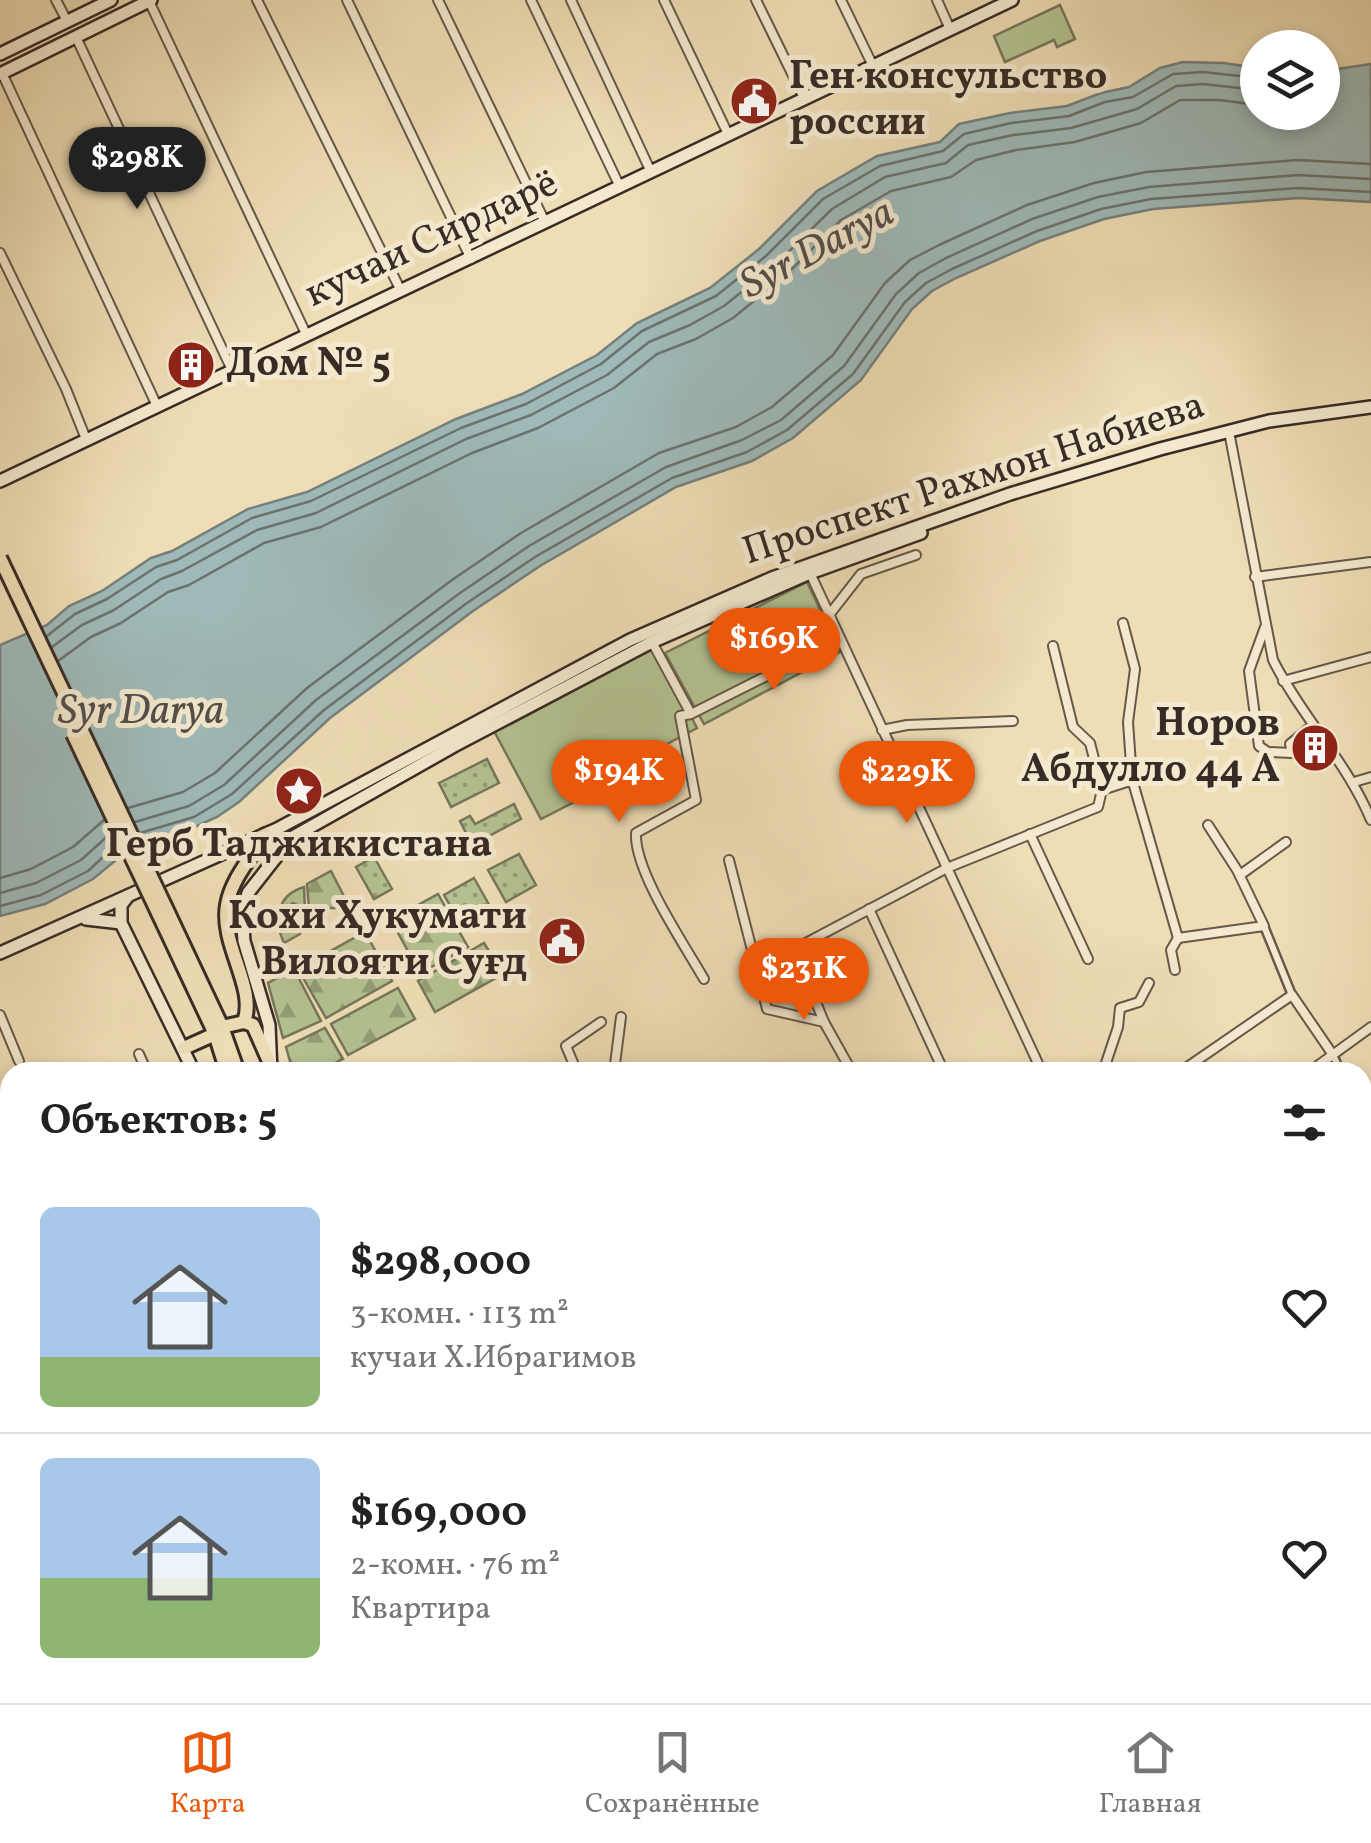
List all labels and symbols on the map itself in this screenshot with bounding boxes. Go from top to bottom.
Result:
place label: Ген консульство россии [789,50,1107,152]
public building icon: Ген консульство россии [728,75,780,127]
pin: $298K [67,127,207,212]
street label: кучаи Сирдарё [296,157,568,323]
water label: Syr Darya [731,185,905,315]
place label: Дом № 5 [226,337,391,393]
building icon: Дом № 5 [165,339,217,391]
street label: Проспект Рахмон Набиева [736,379,1212,581]
pin: $169K [704,608,844,693]
water label: Syr Darya [58,683,224,742]
place label: Норов Абдулло 44 А [1021,697,1280,799]
building icon: Норов Абдулло 44 А [1289,722,1341,774]
pin: $194K [549,740,689,825]
pin: $229K [837,741,977,826]
place icon: Герб Таджикистана [273,765,325,817]
place label: Герб Таджикистана [106,818,492,874]
place label: Кохи Ҳукумати Вилояти Суғд [228,890,527,992]
public building icon: Кохи Ҳукумати Вилояти Суғд [536,915,588,967]
pin: $231K [734,938,874,1023]

